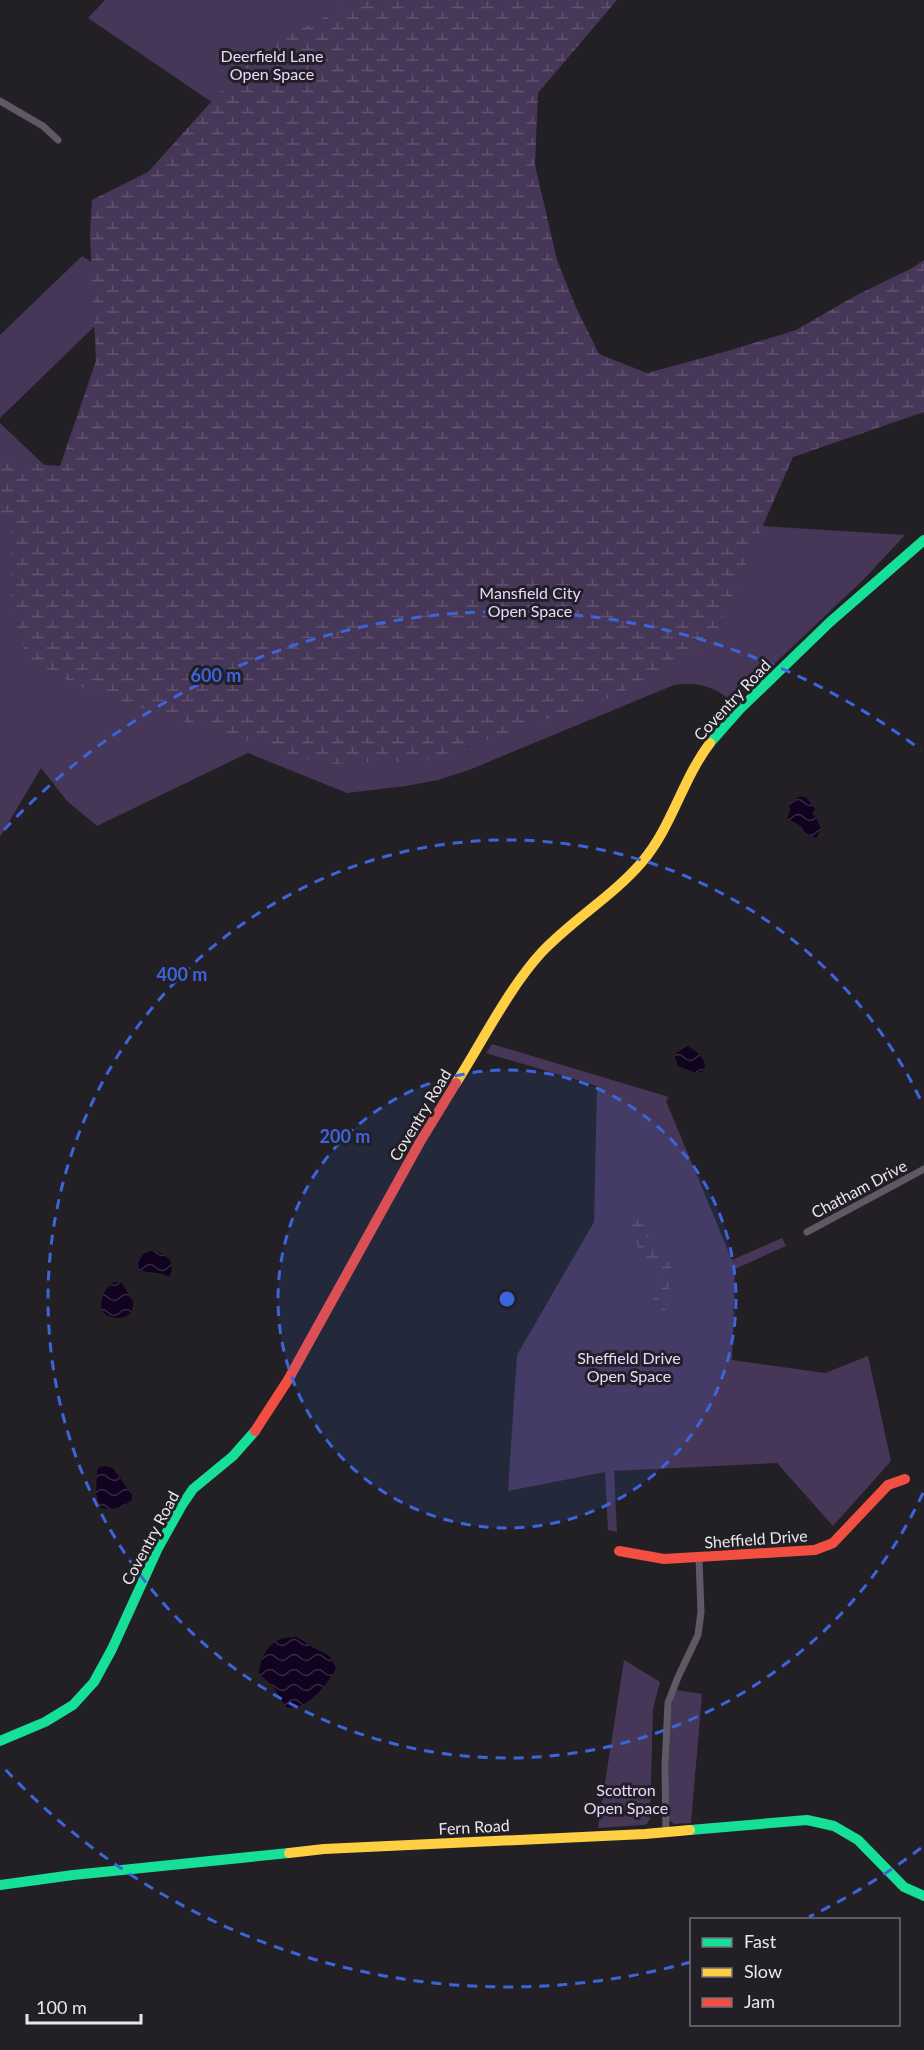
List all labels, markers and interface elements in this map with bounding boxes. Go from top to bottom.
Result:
park label: Deerfield Lane Open Space [221,46,323,83]
park label: Mansfield City Open Space [479,583,581,620]
street label: Coventry Road [689,655,774,744]
text: 600 m [191,664,241,686]
text: 400 m [157,963,207,985]
street label: Coventry Road [385,1065,454,1164]
text: 200 m [320,1125,370,1147]
street label: Chatham Drive [808,1155,910,1222]
centre of rings [497,1289,517,1309]
park label: Sheffield Drive Open Space [577,1348,681,1385]
street label: Coventry Road [117,1488,182,1588]
street label: Sheffield Drive [704,1525,808,1552]
park label: Scottron Open Space [584,1780,668,1817]
street label: Fern Road [438,1815,510,1838]
legend [690,1918,900,2026]
text: Fast [744,1930,777,1952]
text: Slow [744,1960,782,1982]
scale bar [27,1987,141,2025]
text: Jam [744,1990,775,2012]
text: 100 m [36,1996,87,2018]

